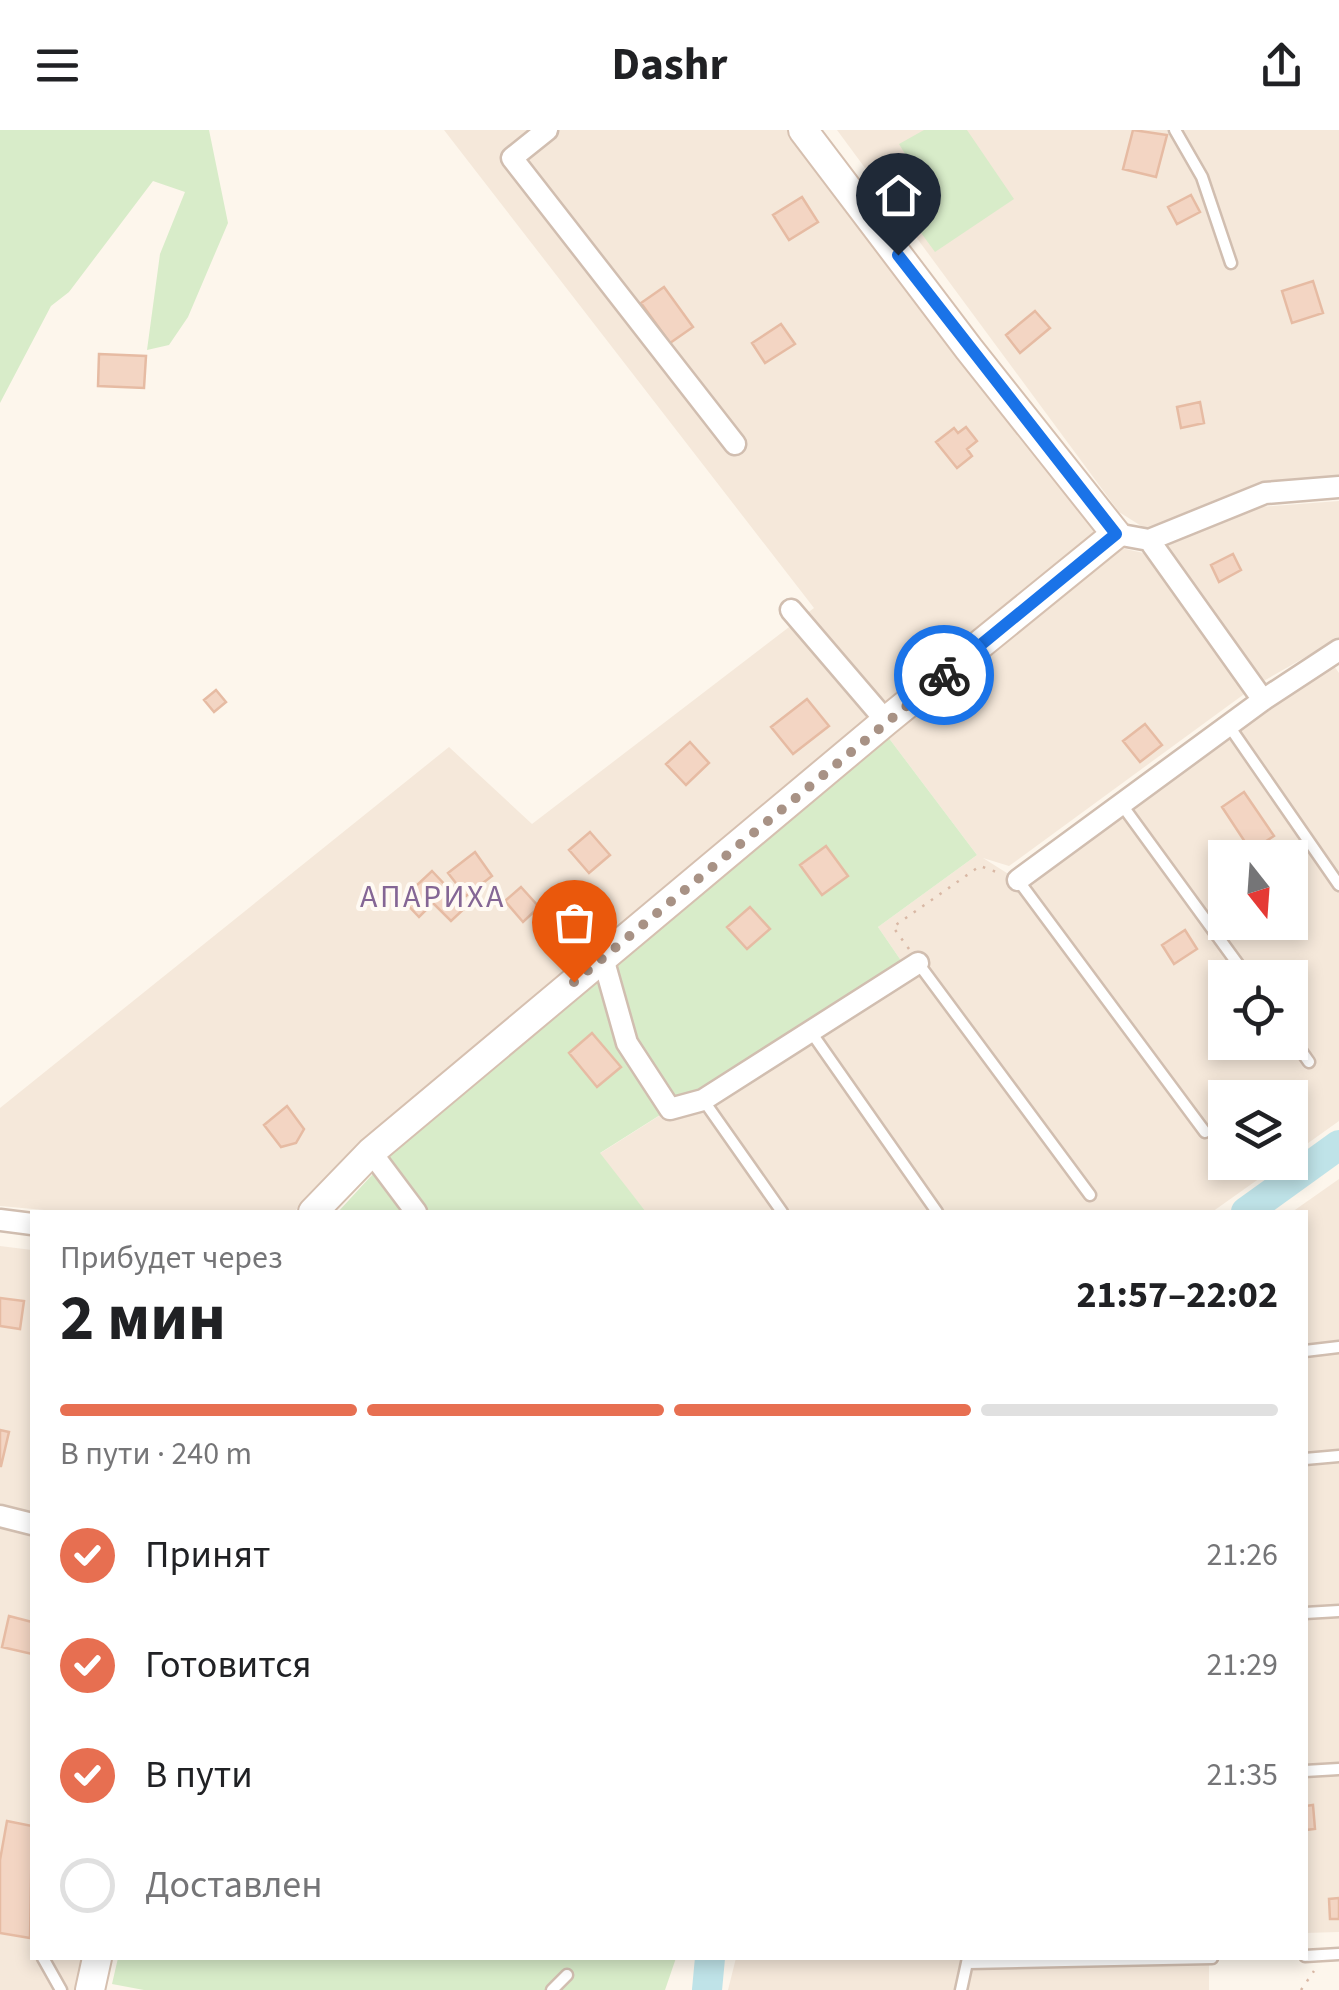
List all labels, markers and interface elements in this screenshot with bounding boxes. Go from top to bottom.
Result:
text: Dashr [612,33,727,97]
icon: menu [30,38,85,93]
icon: share [1254,38,1309,93]
pin [856,153,941,256]
icon: home [871,168,926,223]
courier [894,625,994,725]
icon: bike [917,648,972,703]
north arrow [1208,840,1308,940]
map controls [1208,840,1308,1180]
district label: АПАРИХА [360,874,506,920]
pin [532,880,617,983]
icon: bag [547,895,602,950]
button: locate [1208,960,1308,1060]
button: layers [1208,1080,1308,1180]
text: Прибудет через [60,1235,283,1281]
text: 21:57–22:02 [1076,1268,1278,1322]
text: 2 мин [60,1272,226,1365]
text: В пути · 240 m [60,1431,252,1477]
icon: check [60,1528,115,1583]
text: Принят [145,1528,270,1582]
text: 21:26 [1206,1532,1278,1578]
icon: check [60,1638,115,1693]
text: Готовится [145,1638,312,1692]
text: 21:29 [1206,1642,1278,1688]
icon: check [60,1748,115,1803]
text: В пути [145,1748,253,1802]
text: 21:35 [1206,1752,1278,1798]
text: Доставлен [145,1858,323,1912]

